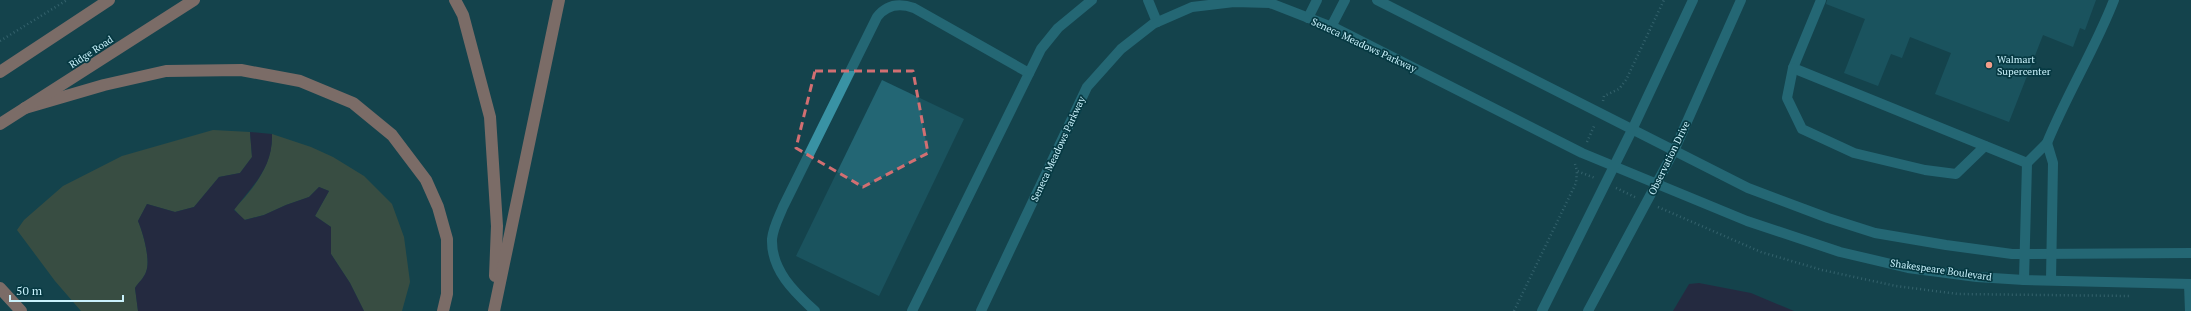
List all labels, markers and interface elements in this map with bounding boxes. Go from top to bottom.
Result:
street label: Seneca Meadows Parkway [1309,15,1420,76]
street label: Ridge Road [67,33,116,71]
place label: Walmart Supercenter [1997,53,2051,78]
marker: Walmart Supercenter [1984,60,1994,70]
street label: Seneca Meadows Parkway [1028,93,1089,204]
street label: Observation Drive [1645,119,1693,197]
street label: Shakespeare Boulevard [1889,256,1993,284]
scale bar [10,277,123,303]
text: 50 m [16,283,43,298]

